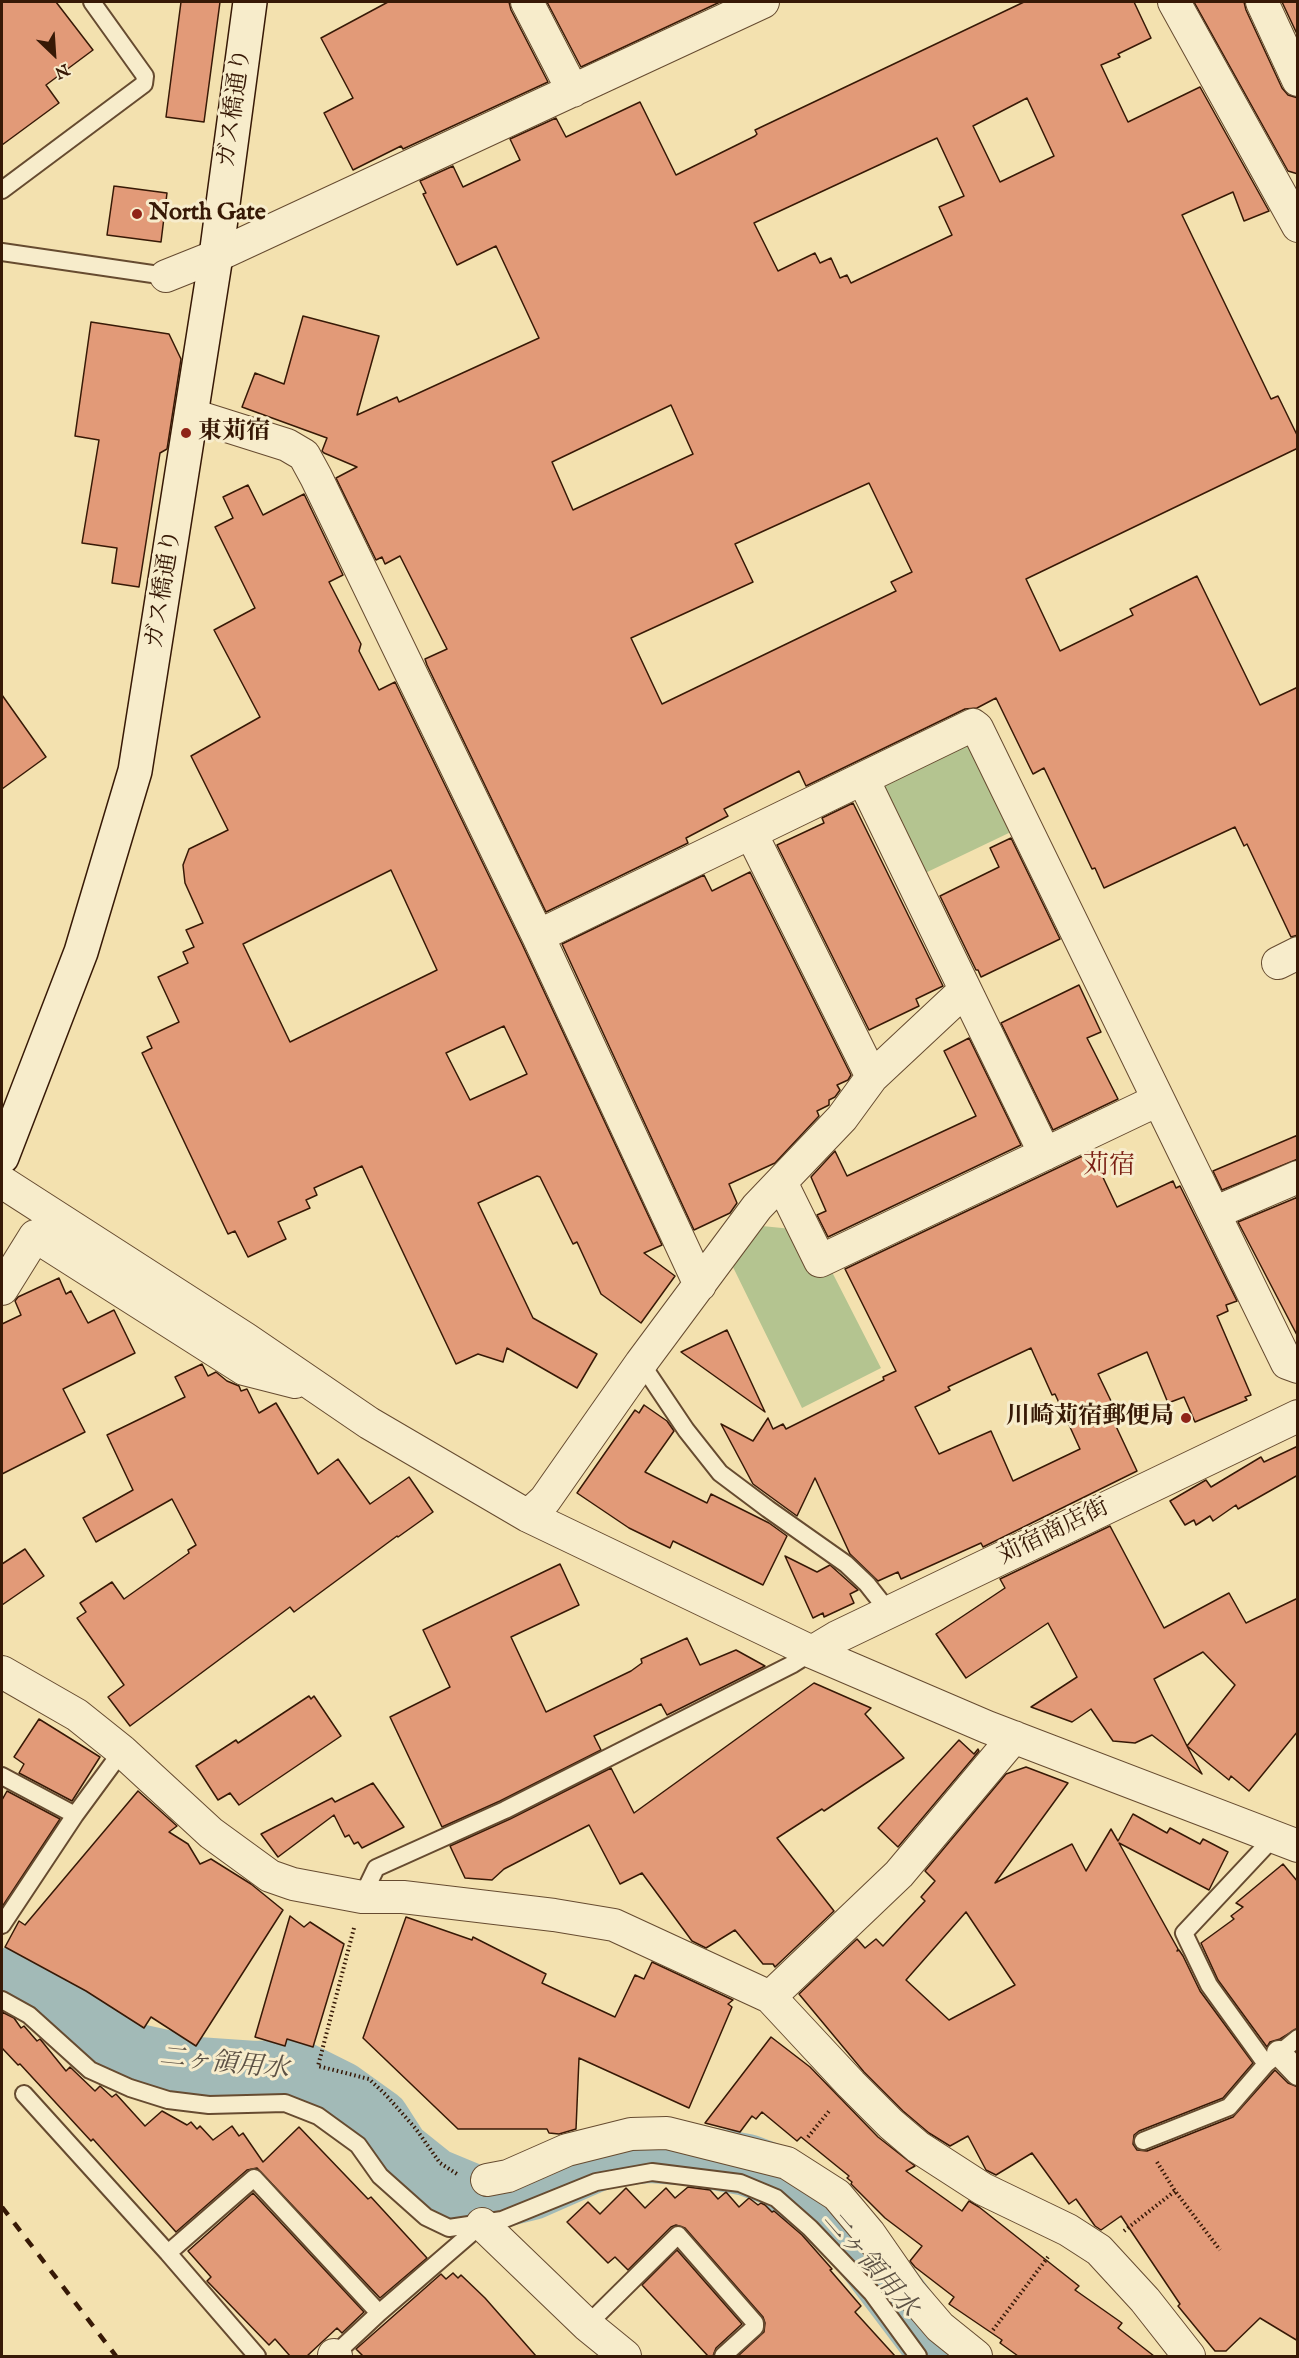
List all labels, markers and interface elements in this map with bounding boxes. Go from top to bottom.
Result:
north arrow [24,24,84,84]
street label: ガス橋通り [213,47,259,169]
text: N [51,58,72,82]
place label: North Gate [149,200,266,228]
marker: North Gate [130,207,144,221]
place label: 東苅宿 [198,419,270,447]
marker: 東苅宿 [179,426,193,440]
street label: ガス橋通り [141,527,189,651]
district label: 苅宿 [1083,1152,1135,1184]
place label: 川崎苅宿郵便局 [1006,1404,1174,1432]
marker: 川崎苅宿郵便局 [1179,1411,1193,1425]
street label: 苅宿商店街 [994,1494,1114,1572]
water label: 二ヶ領用水 [158,2043,290,2087]
water label: 二ヶ領用水 [815,2206,923,2324]

